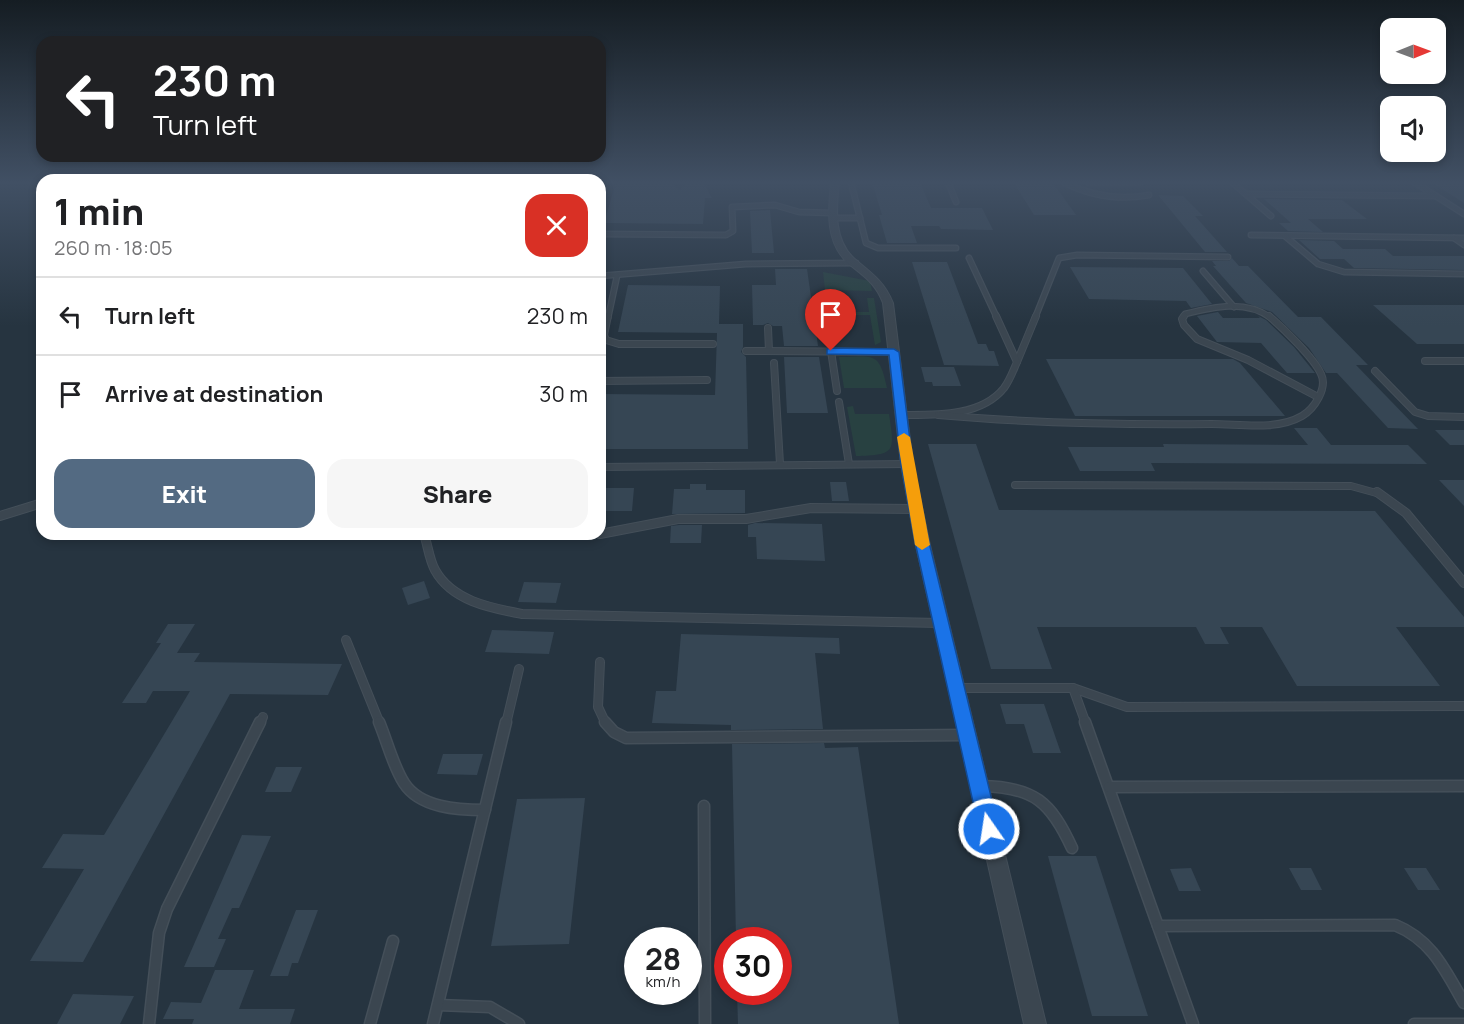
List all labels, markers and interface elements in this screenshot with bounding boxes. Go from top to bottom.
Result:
north arrow [1380,18,1446,84]
map controls [1380,18,1446,162]
text: 230 m [153,51,276,109]
icon: left [54,60,132,138]
button: sound [1380,96,1446,162]
text: Turn left [153,106,257,143]
text: 1 min [54,187,144,236]
button: close [525,194,588,257]
text: 260 m · 18:05 [54,234,173,261]
pin [805,289,856,351]
icon: arrive [814,298,847,331]
icon: left [54,300,87,333]
text: Turn left [105,301,195,331]
text: 230 m [527,301,588,331]
icon: arrive [54,378,87,411]
text: Arrive at destination [105,379,323,409]
text: 30 m [539,379,588,409]
button: Exit [54,459,315,528]
button: Share [327,459,588,528]
position arrow [957,797,1021,861]
speed limit sign: 30 [714,927,792,1005]
text: 28 [645,938,681,979]
text: km/h [646,971,680,992]

